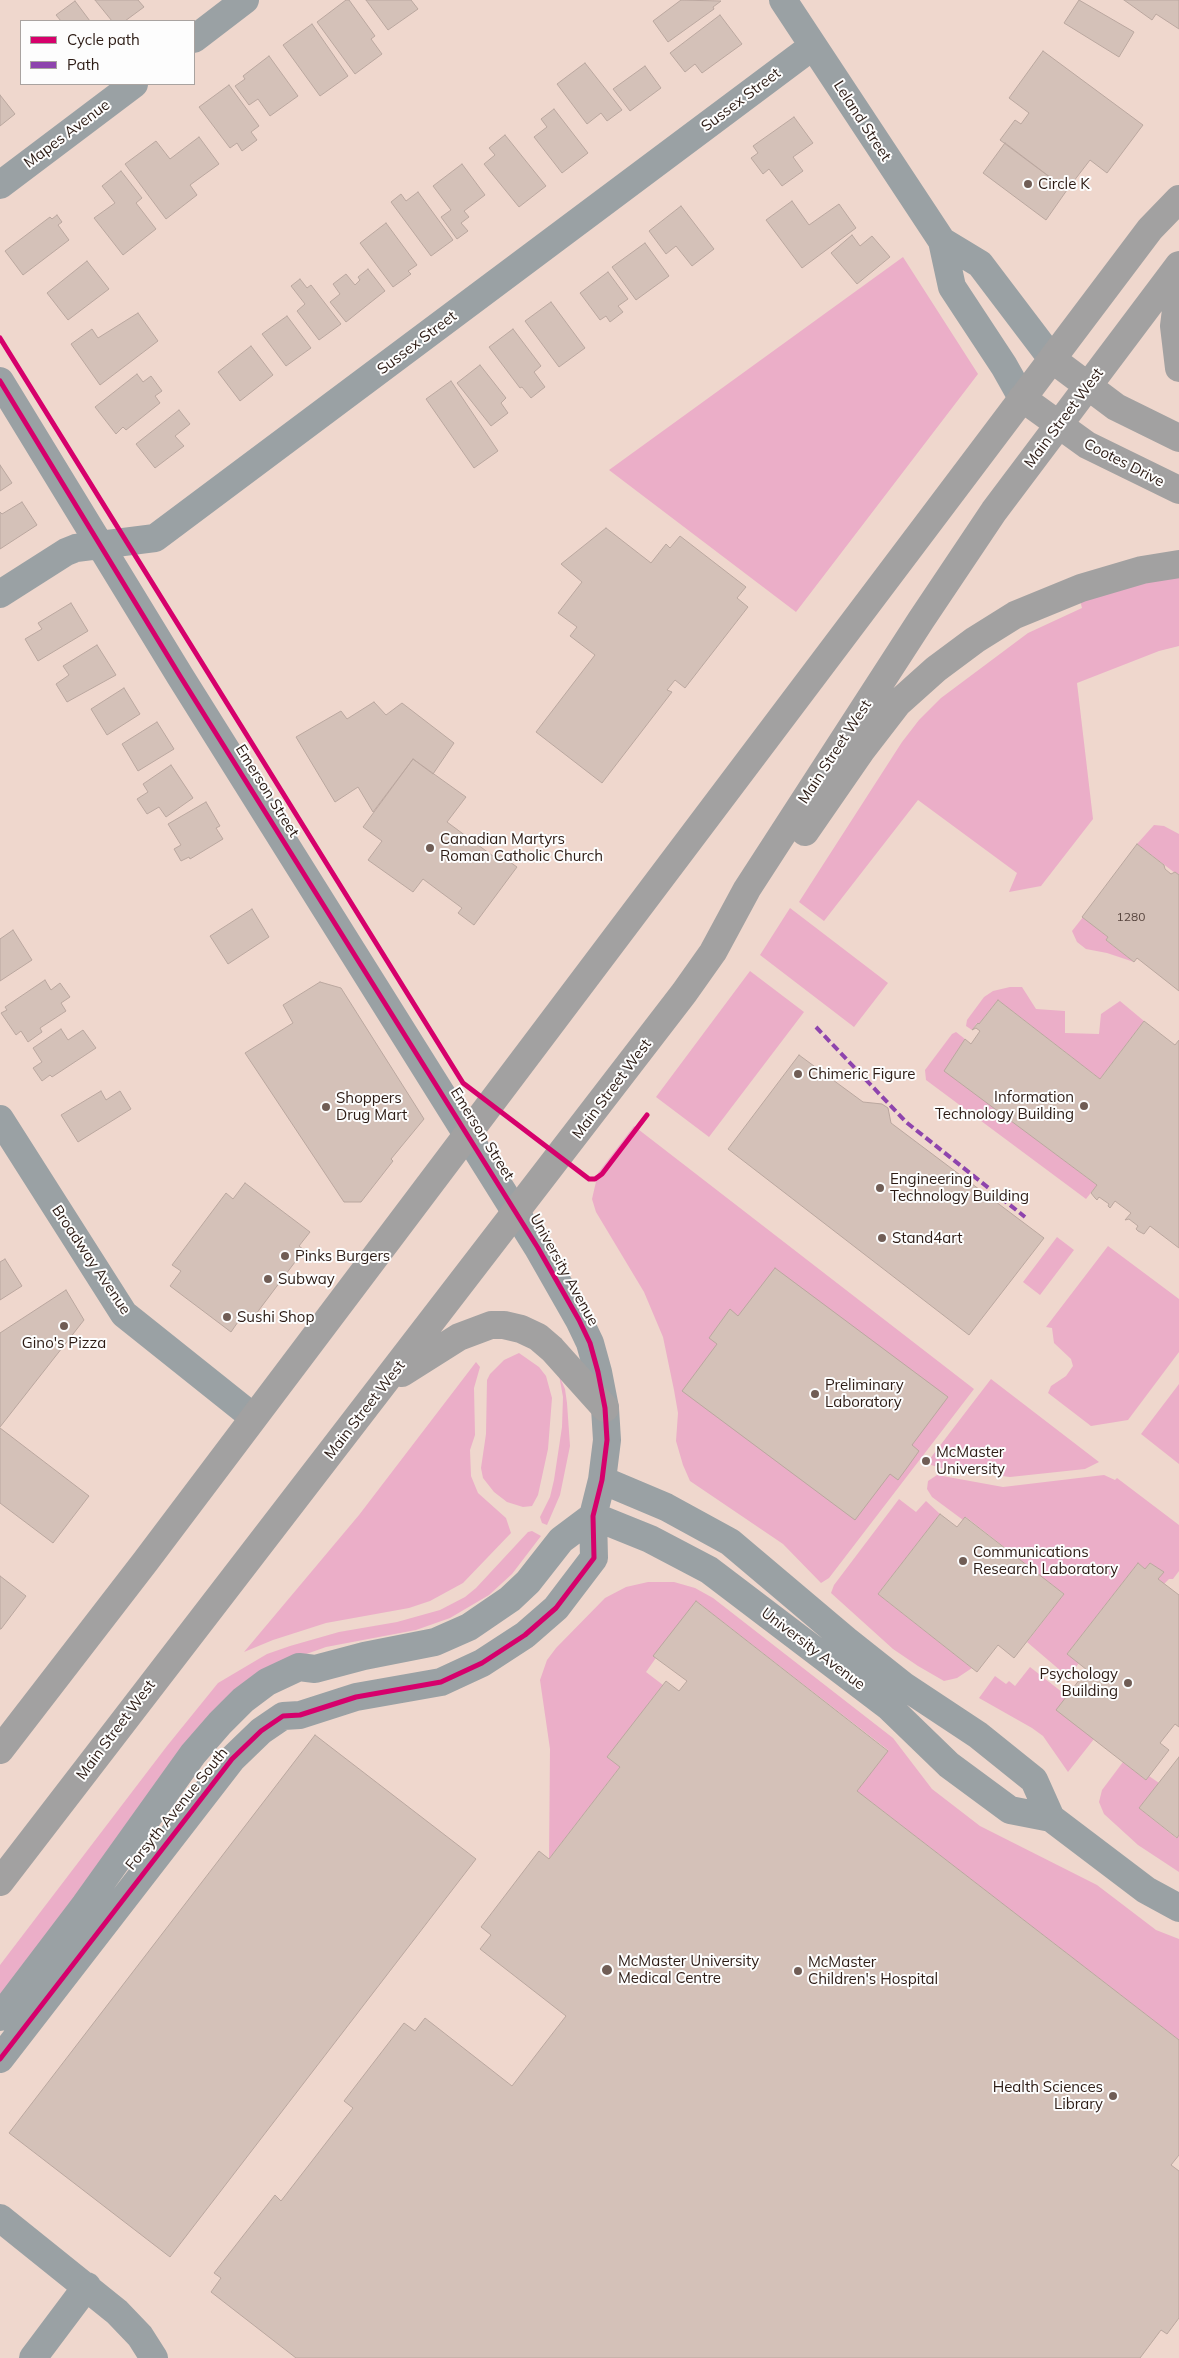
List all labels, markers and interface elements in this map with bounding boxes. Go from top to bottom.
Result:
legend [20,20,195,85]
text: Cycle path [67,30,140,49]
text: Path [67,55,99,74]
street label: Sussex Street [698,64,784,136]
street label: Leland Street [829,78,895,164]
street label: Mapes Avenue [21,96,113,172]
place label: Circle K [1038,175,1090,193]
marker: Circle K [1022,178,1034,190]
street label: Sussex Street [374,307,460,379]
street label: Main Street West [1021,365,1107,471]
street label: Cootes Drive [1081,435,1167,491]
street label: Main Street West [795,697,875,807]
street label: Emerson Street [231,741,303,841]
place label: Canadian Martyrs Roman Catholic Church [440,830,603,865]
marker: Canadian Martyrs Roman Catholic Church [424,842,436,854]
house number: 1280 [1117,910,1145,924]
street label: Main Street West [569,1036,655,1142]
place label: Chimeric Figure [808,1065,916,1083]
marker: Chimeric Figure [792,1068,804,1080]
street label: Emerson Street [446,1084,518,1184]
place label: Information Technology Building [935,1088,1074,1123]
place label: Shoppers Drug Mart [336,1089,407,1124]
marker: Information Technology Building [1078,1100,1090,1112]
marker: Shoppers Drug Mart [320,1101,332,1113]
place label: Engineering Technology Building [890,1170,1029,1205]
marker: Engineering Technology Building [874,1182,886,1194]
street label: Broadway Avenue [48,1202,134,1318]
street label: University Avenue [526,1211,602,1329]
place label: Stand4art [892,1229,962,1247]
marker: Stand4art [876,1232,888,1244]
place label: Pinks Burgers [295,1247,390,1265]
marker: Pinks Burgers [279,1250,291,1262]
place label: Subway [278,1270,335,1288]
marker: Subway [262,1273,274,1285]
place label: Sushi Shop [237,1308,314,1326]
marker: Sushi Shop [221,1311,233,1323]
marker: Gino's Pizza [58,1320,70,1332]
place label: Gino's Pizza [22,1334,106,1352]
street label: Main Street West [321,1357,409,1463]
place label: Preliminary Laboratory [825,1376,904,1411]
marker: Preliminary Laboratory [809,1388,821,1400]
place label: McMaster University [936,1443,1005,1478]
marker: McMaster University [920,1455,932,1467]
place label: Communications Research Laboratory [973,1543,1118,1578]
marker: Communications Research Laboratory [957,1555,969,1567]
street label: University Avenue [758,1604,868,1694]
place label: Psychology Building [1039,1665,1118,1700]
street label: Main Street West [73,1677,159,1783]
marker: Psychology Building [1122,1677,1134,1689]
street label: Forsyth Avenue South [122,1744,232,1874]
place label: McMaster University Medical Centre [618,1952,759,1987]
place label: McMaster Children's Hospital [808,1953,938,1988]
marker: McMaster University Medical Centre [600,1963,614,1977]
marker: McMaster Children's Hospital [792,1965,804,1977]
place label: Health Sciences Library [993,2078,1103,2113]
marker: Health Sciences Library [1107,2090,1119,2102]

